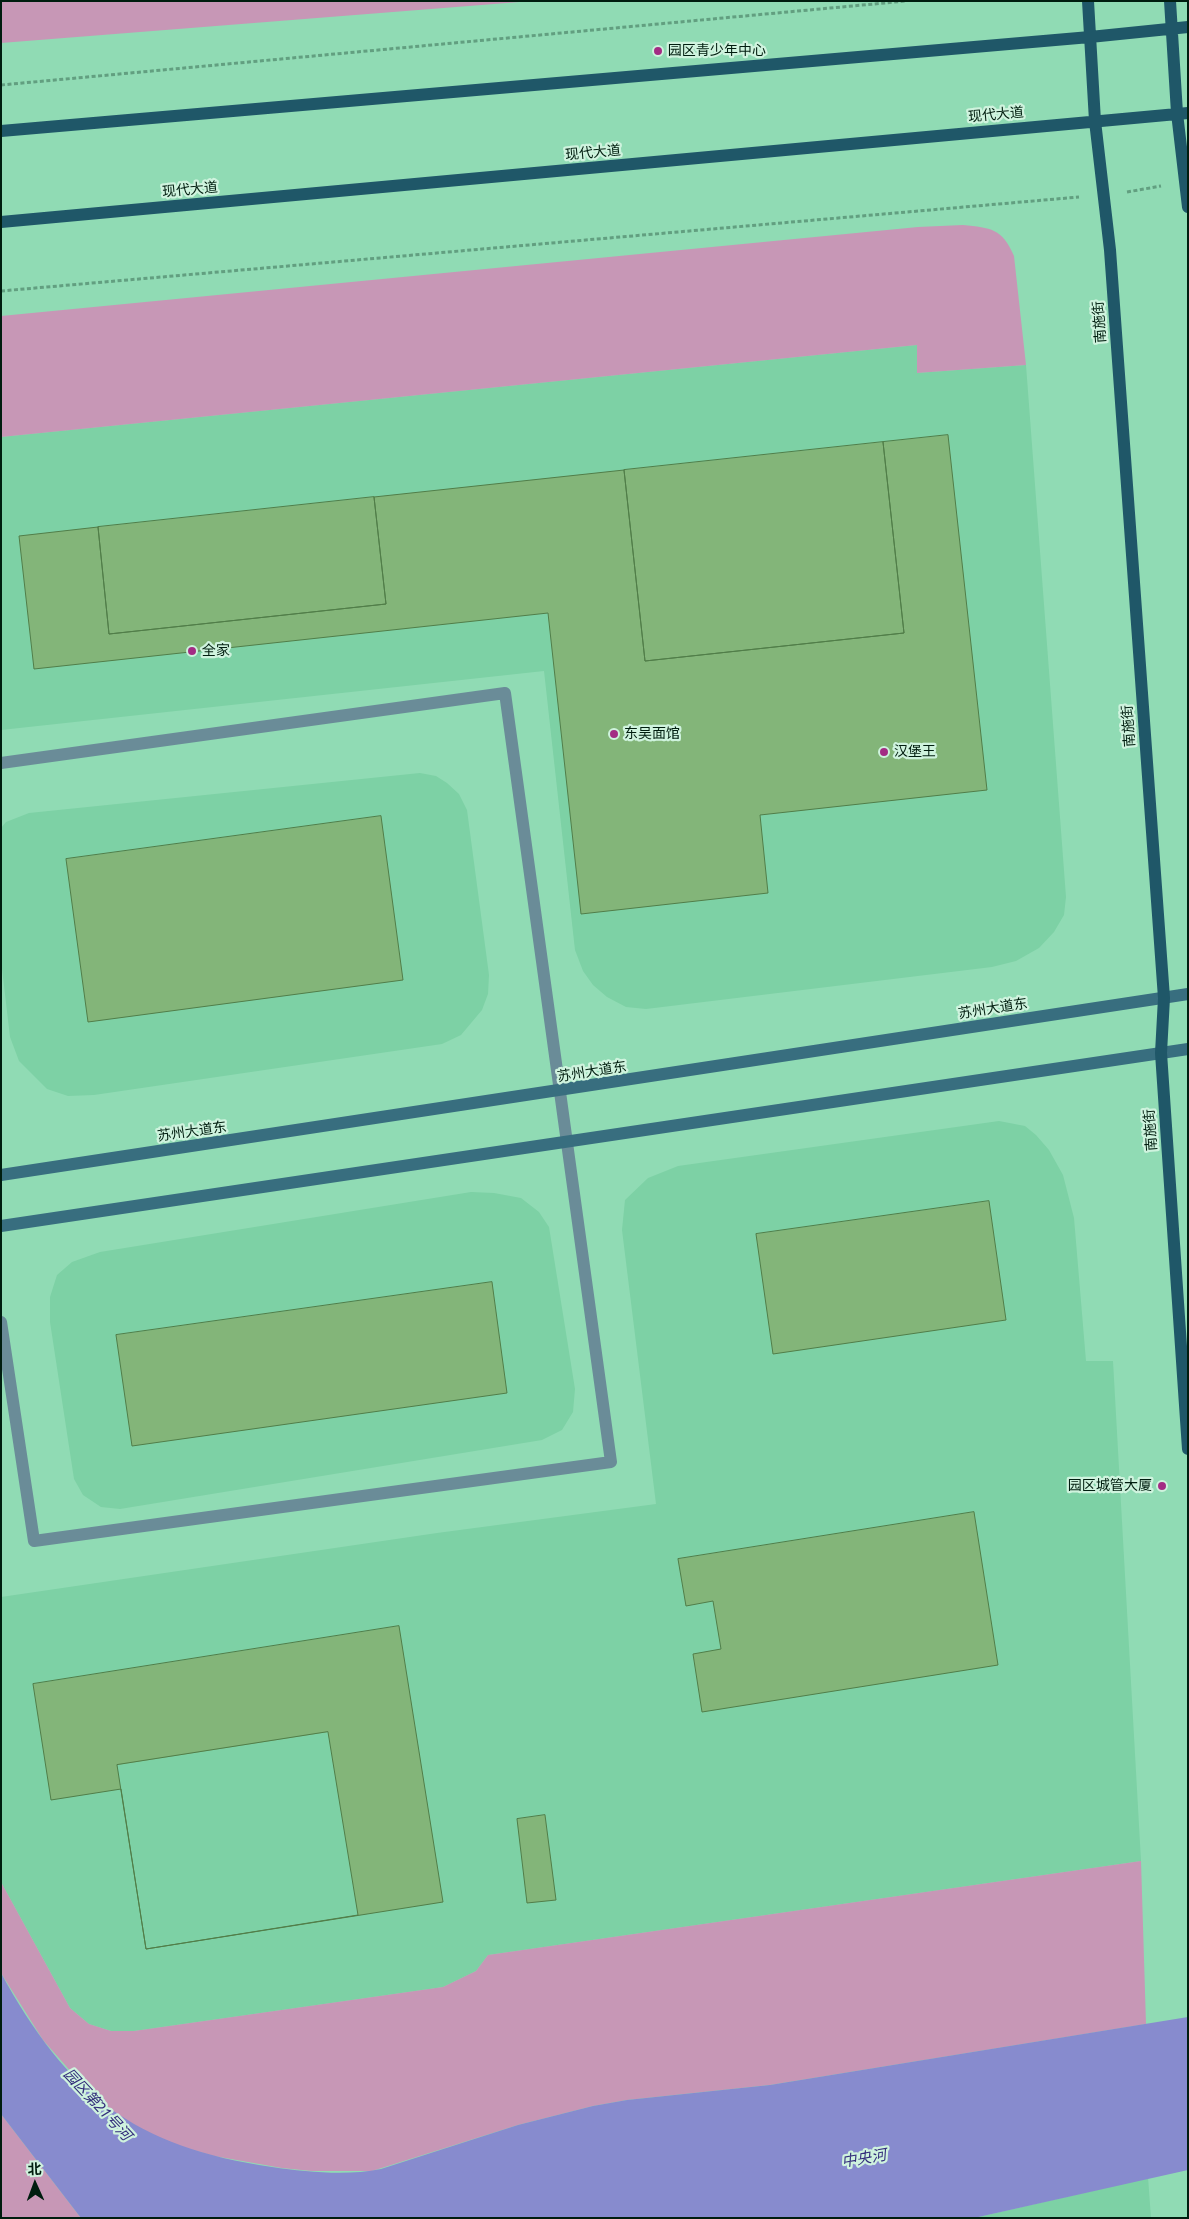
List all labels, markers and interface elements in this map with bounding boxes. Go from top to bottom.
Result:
place label: 园区青少年中心 [668,43,766,59]
marker: 园区青少年中心 [652,45,664,57]
street label: 现代大道 [967,104,1025,126]
street label: 现代大道 [564,142,622,164]
street label: 现代大道 [161,179,219,201]
street label: 南施街 [1090,300,1110,344]
place label: 全家 [202,643,230,659]
marker: 全家 [186,645,198,657]
street label: 南施街 [1119,704,1139,748]
place label: 东吴面馆 [624,726,680,742]
marker: 东吴面馆 [608,728,620,740]
place label: 汉堡王 [894,744,936,760]
marker: 汉堡王 [878,746,890,758]
street label: 苏州大道东 [957,995,1029,1023]
street label: 苏州大道东 [556,1058,628,1086]
street label: 南施街 [1141,1108,1161,1152]
street label: 苏州大道东 [156,1119,228,1145]
place label: 园区城管大厦 [1068,1478,1152,1494]
marker: 园区城管大厦 [1156,1480,1168,1492]
water label: 园区第21号河 [59,2065,135,2145]
water label: 中央河 [840,2146,888,2172]
north arrow [10,2159,60,2209]
text: 北 [27,2159,42,2178]

